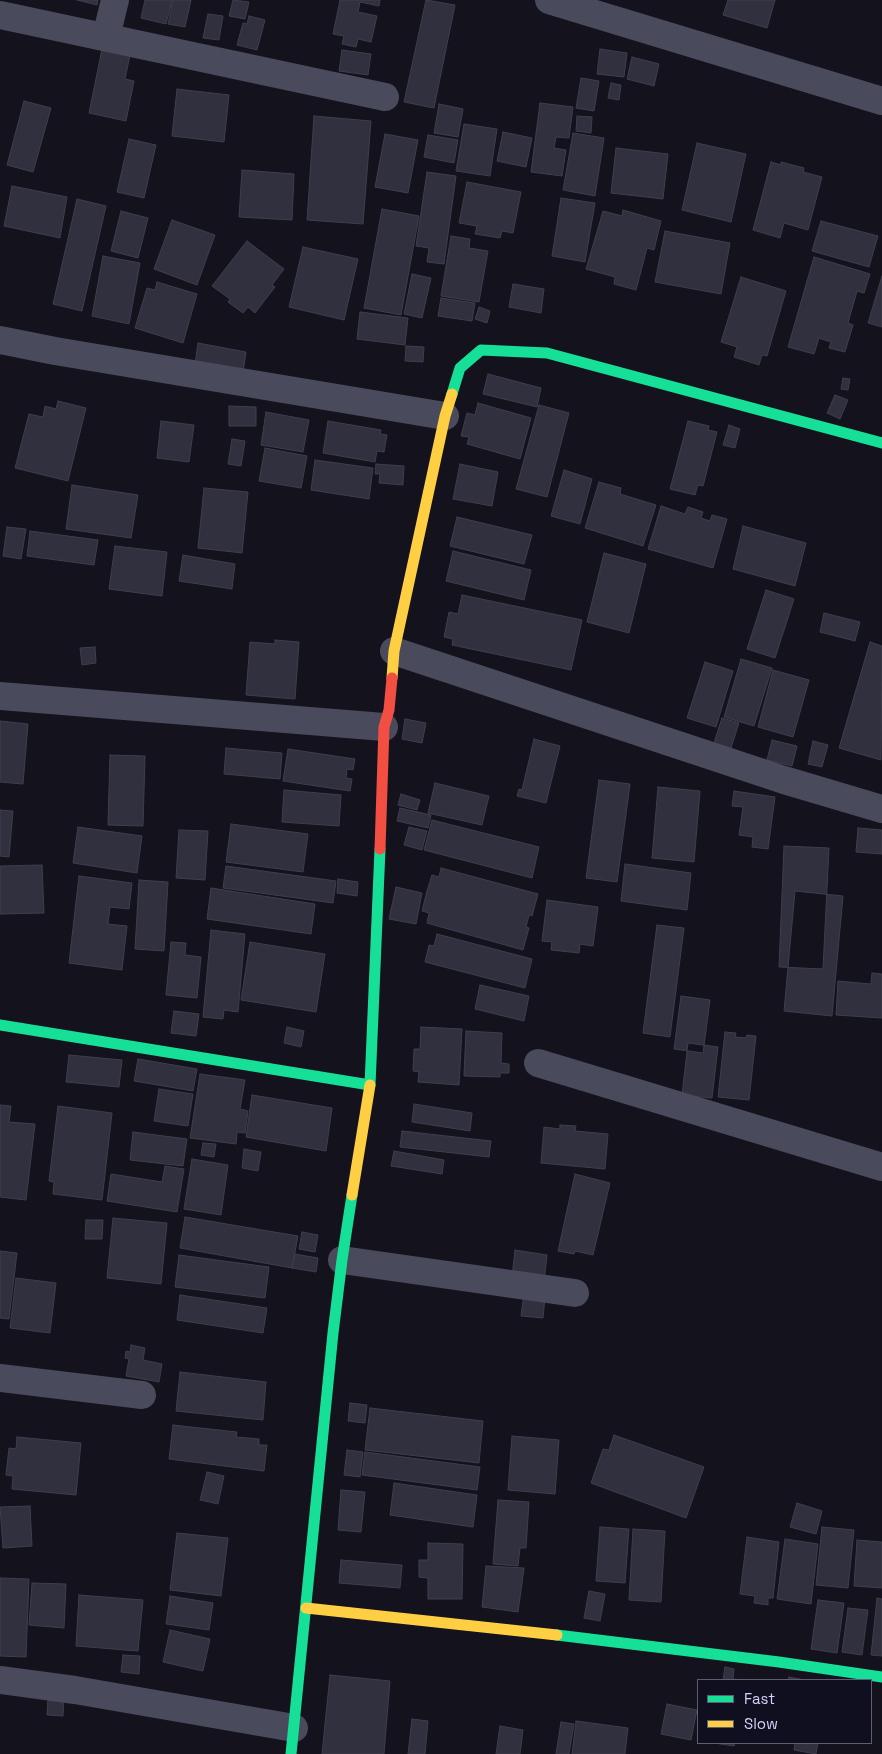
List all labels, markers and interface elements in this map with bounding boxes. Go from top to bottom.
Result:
legend [697,1679,872,1744]
text: Fast [744,1689,775,1708]
text: Slow [744,1714,778,1733]

